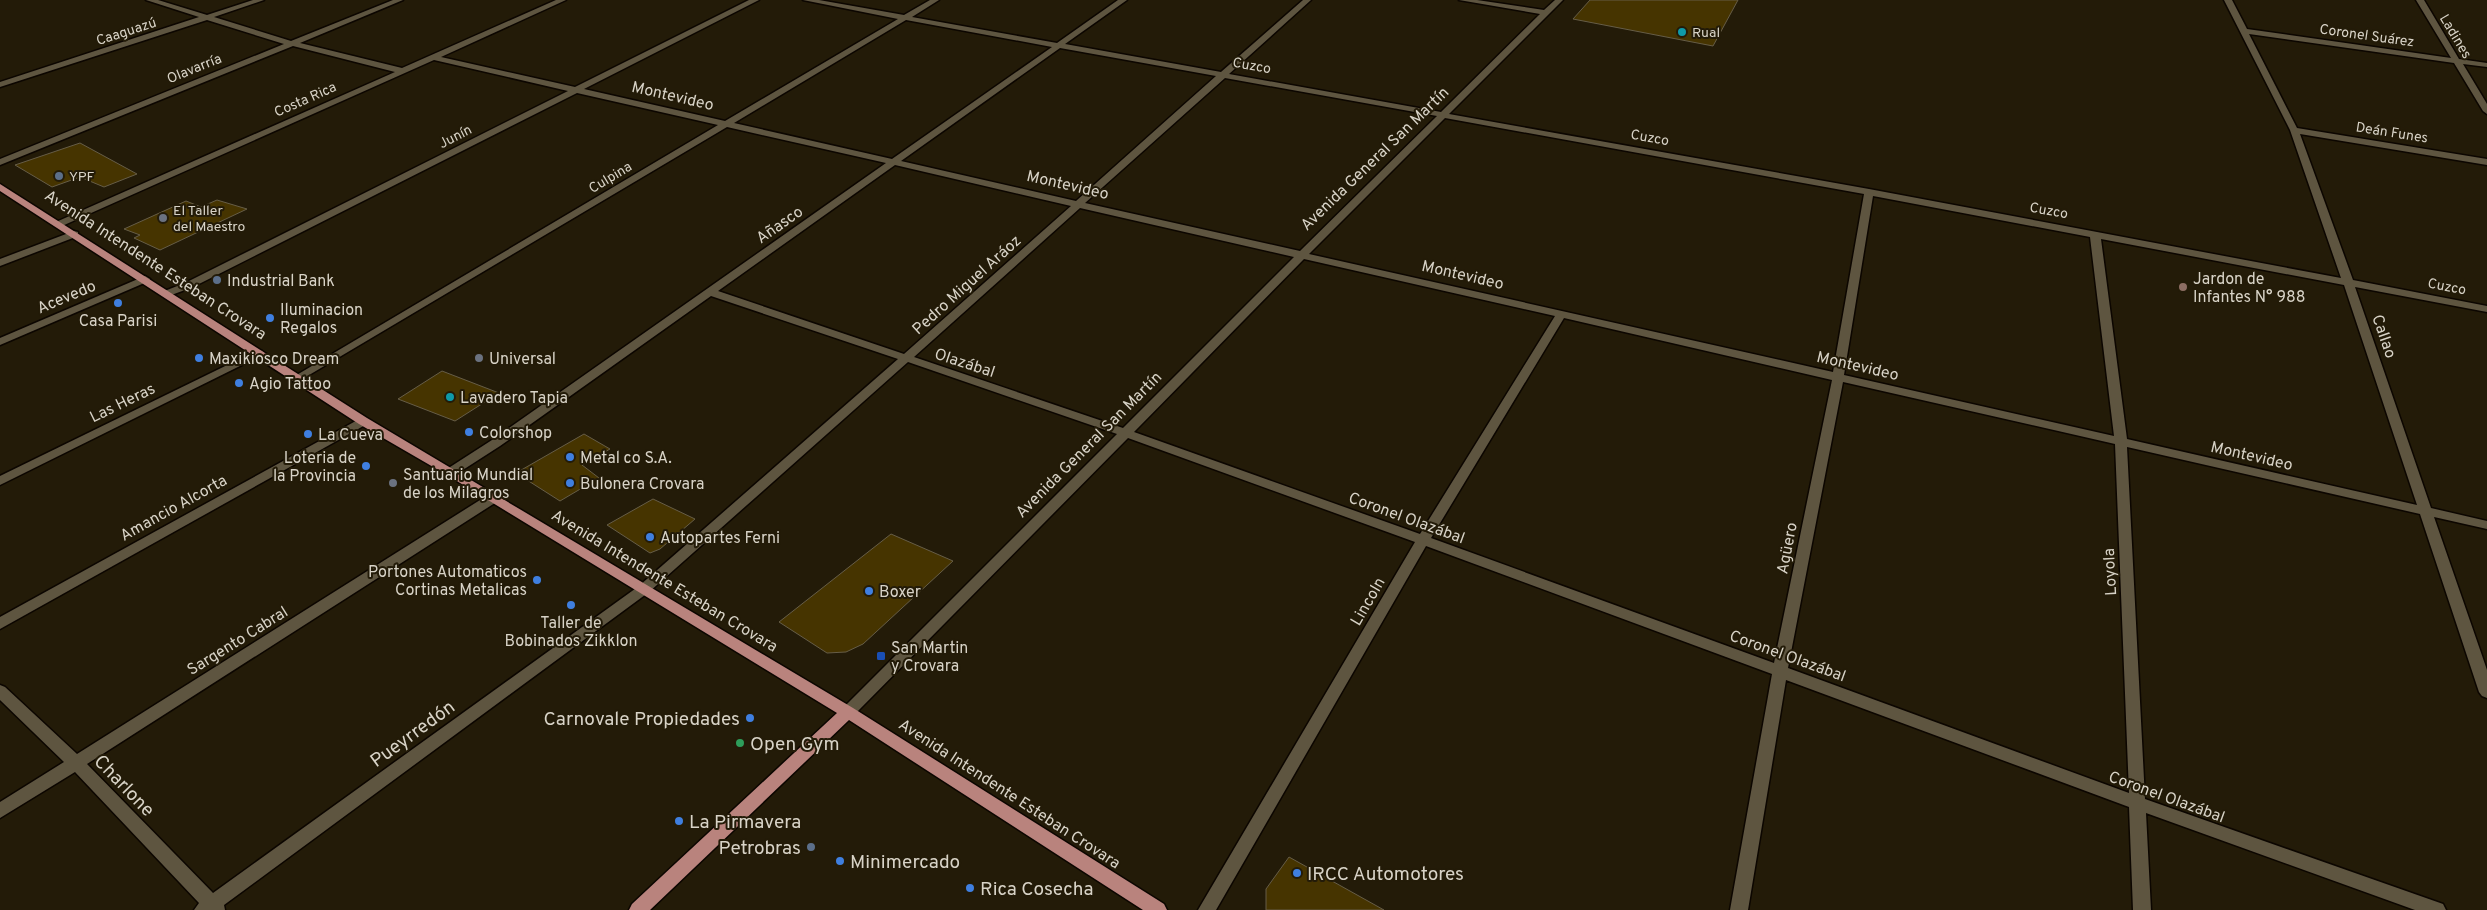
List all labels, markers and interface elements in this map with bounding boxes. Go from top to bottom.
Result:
street label: Ladines [2435,11,2475,62]
street label: Caaguazú [94,15,159,50]
street label: Coronel Suárez [2318,21,2415,52]
place label: Rual [1692,25,1720,42]
marker: Rual [1676,26,1688,38]
street label: Olavarría [165,51,224,88]
street label: Cuzco [1231,55,1273,78]
street label: Montevideo [629,78,716,116]
street label: Costa Rica [272,79,339,122]
street label: Avenida General San Martín [1297,83,1454,236]
street label: Deán Funes [2354,119,2429,148]
street label: Junín [436,122,475,153]
street label: Cuzco [1629,127,1671,150]
street label: Culpina [586,159,635,198]
street label: Montevideo [1024,167,1111,205]
place label: YPF [69,169,95,186]
marker: YPF [53,170,65,182]
street label: Avenida Intendente Esteban Crovara [40,186,270,345]
street label: Cuzco [2028,200,2070,223]
street label: Añasco [753,202,808,249]
place label: El Taller del Maestro [173,203,245,236]
marker: El Taller del Maestro [157,212,169,224]
street label: Pedro Miguel Aráoz [909,231,1026,340]
street label: Montevideo [1419,257,1506,295]
place label: Jardon de Infantes N° 988 [2193,270,2306,308]
place label: Industrial Bank [227,272,335,292]
marker: Industrial Bank [211,274,223,286]
street label: Cuzco [2426,275,2468,300]
street label: Acevedo [34,276,99,319]
marker: Jardon de Infantes N° 988 [2177,281,2189,293]
marker: Casa Parisi [112,297,124,309]
place label: Iluminacion Regalos [280,301,363,339]
place label: Casa Parisi [79,312,157,332]
marker: Iluminacion Regalos [264,312,276,324]
street label: Callao [2366,312,2400,361]
street label: Olazábal [932,345,997,383]
street label: Montevideo [1814,348,1901,386]
place label: Maxikiosco Dream [209,350,339,370]
place label: Universal [489,350,556,370]
marker: Maxikiosco Dream [193,352,205,364]
marker: Universal [473,352,485,364]
street label: Avenida General San Martín [1012,368,1167,523]
place label: Agio Tattoo [249,375,331,395]
marker: Agio Tattoo [233,377,245,389]
street label: Las Heras [87,379,159,428]
place label: Lavadero Tapia [460,389,568,409]
marker: Lavadero Tapia [444,391,456,403]
place label: Colorshop [479,424,552,444]
place label: La Cueva [318,426,383,446]
marker: Colorshop [463,426,475,438]
marker: La Cueva [302,428,314,440]
street label: Montevideo [2208,438,2295,476]
place label: Loteria de la Provincia [273,449,356,487]
place label: Metal co S.A. [580,449,672,469]
marker: Metal co S.A. [564,451,576,463]
marker: Loteria de la Provincia [360,460,372,472]
place label: Santuario Mundial de los Milagros [403,466,533,504]
street label: Amancio Alcorta [117,471,231,546]
place label: Bulonera Crovara [580,475,704,495]
marker: Santuario Mundial de los Milagros [387,477,399,489]
marker: Bulonera Crovara [564,477,576,489]
street label: Coronel Olazábal [1345,489,1467,549]
street label: Avenida Intendente Esteban Crovara [547,506,781,657]
street label: Agüero [1773,521,1803,576]
place label: Autopartes Ferni [660,529,780,549]
marker: Autopartes Ferni [644,531,656,543]
street label: Loyola [2100,548,2122,596]
place label: Portones Automaticos Cortinas Metalicas [368,563,527,601]
marker: Portones Automaticos Cortinas Metalicas [531,574,543,586]
street label: Lincoln [1347,574,1391,630]
place label: Boxer [879,583,921,603]
marker: Boxer [863,585,875,597]
marker: Taller de Bobinados Zikklon [565,599,577,611]
street label: Sargento Cabral [184,603,292,681]
place label: Taller de Bobinados Zikklon [505,614,637,652]
street label: Coronel Olazábal [1726,627,1848,687]
place label: San Martin y Crovara [891,639,968,677]
marker: San Martin y Crovara [875,650,887,662]
street label: Pueyrredón [366,696,460,773]
place label: Carnovale Propiedades [544,708,740,732]
marker: Carnovale Propiedades [744,712,756,724]
street label: Avenida Intendente Esteban Crovara [894,715,1124,874]
place label: Open Gym [750,733,840,757]
marker: Open Gym [734,737,746,749]
street label: Charlone [88,750,159,823]
street label: Coronel Olazábal [2105,768,2227,828]
place label: La Pirmavera [689,811,801,835]
marker: La Pirmavera [673,815,685,827]
place label: Petrobras [719,837,801,861]
marker: Petrobras [805,841,817,853]
place label: Minimercado [850,851,960,875]
marker: Minimercado [834,855,846,867]
place label: IRCC Automotores [1307,863,1464,887]
marker: IRCC Automotores [1291,867,1303,879]
place label: Rica Cosecha [980,878,1094,902]
marker: Rica Cosecha [964,882,976,894]

